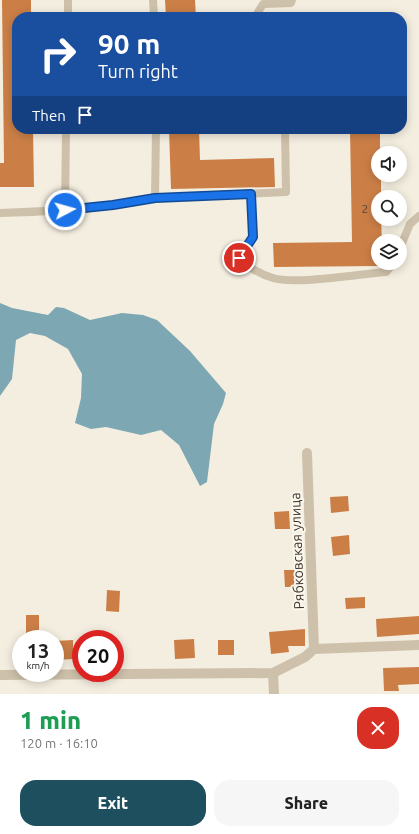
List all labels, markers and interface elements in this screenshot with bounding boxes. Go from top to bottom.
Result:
icon: right [32,28,84,80]
text: 90 m [98,28,160,59]
text: Turn right [98,61,178,81]
icon: arrive [74,104,96,126]
text: Then [32,107,66,124]
map controls [371,146,407,270]
button: sound [371,146,407,182]
position arrow [44,189,86,231]
button: search [371,190,407,226]
house number: 2 [362,202,368,215]
button: layers [371,234,407,270]
pin [222,241,256,275]
icon: arrive [228,247,250,269]
street label: Рябковская улица [287,492,307,610]
speed limit sign: 20 [72,630,124,682]
text: 13 [27,639,49,662]
text: km/h [26,660,50,671]
text: 1 min [20,707,81,734]
button: close [357,707,399,749]
text: 120 m · 16:10 [20,736,98,750]
button: Exit [20,780,206,826]
button: Share [214,780,399,826]

